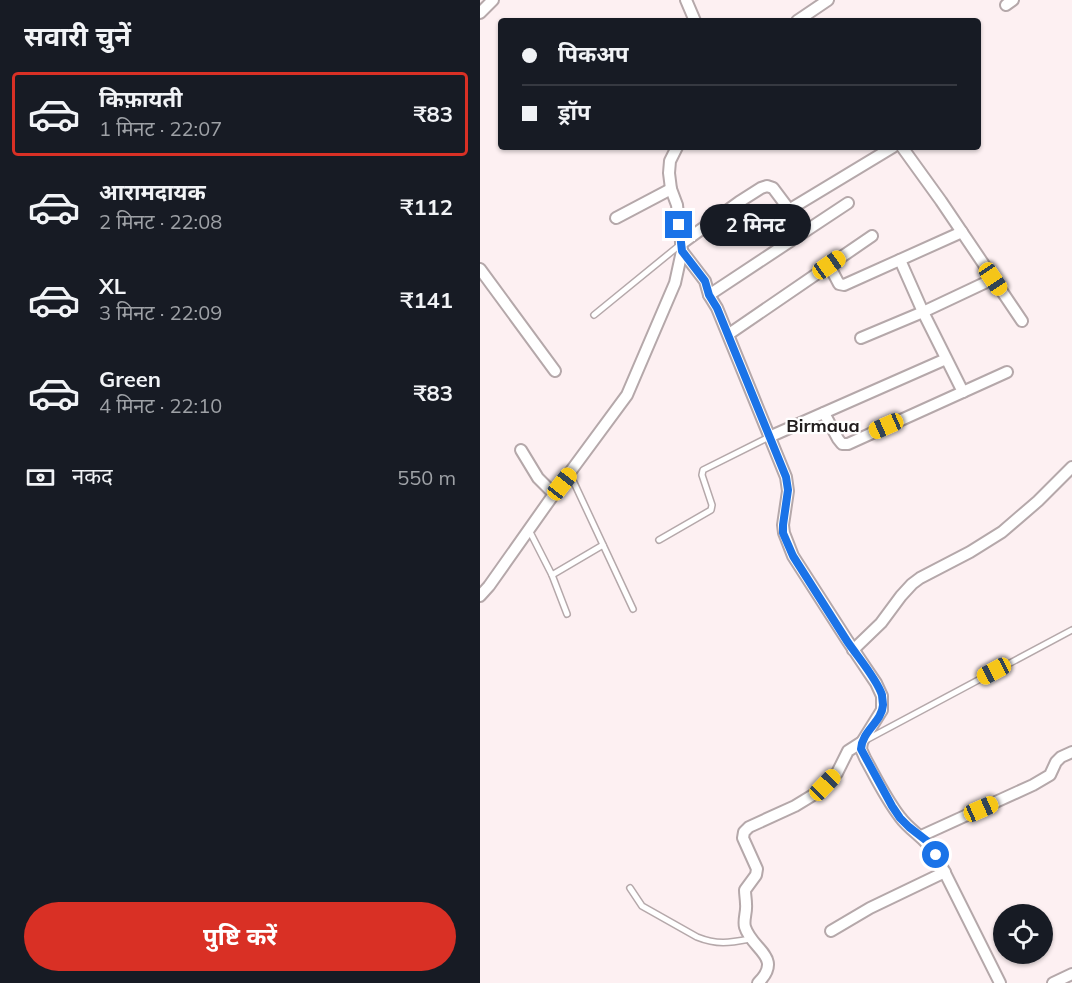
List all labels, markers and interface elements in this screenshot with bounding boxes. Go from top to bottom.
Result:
text: सवारी चुनें [24,19,131,53]
text: पिकअप [558,40,629,68]
text: किफ़ायती [99,85,183,113]
icon: car [27,87,81,141]
text: ड्रॉप [558,98,591,126]
text: ₹83 [413,100,453,128]
text: 1 मिनट · 22:07 [99,116,222,141]
text: आरामदायक [99,178,206,206]
icon: car [27,180,81,234]
text: ₹112 [400,193,453,221]
callout: 2 मिनट [700,204,811,246]
text: 2 मिनट · 22:08 [99,209,222,234]
route end [665,211,692,238]
text: 2 मिनट [726,212,785,237]
car [809,247,849,283]
car [975,259,1011,299]
text: XL [99,272,126,300]
icon: car [27,273,81,327]
text: ₹141 [400,286,453,314]
text: 3 मिनट · 22:09 [99,300,222,325]
text: Green [99,365,161,393]
icon: car [27,366,81,420]
text: ₹83 [413,379,453,407]
text: 4 मिनट · 22:10 [99,393,222,418]
car [866,410,906,442]
district label: Birmaua [786,414,860,437]
icon: cash [24,461,57,494]
text: नकद [72,462,113,490]
car [544,464,580,504]
text: 550 m [397,465,456,490]
car [974,655,1014,687]
car [806,766,844,804]
car [961,793,1001,825]
route start [922,841,949,868]
button: पुष्टि करें [24,902,456,971]
map controls [993,904,1053,964]
button: locate [993,904,1053,964]

